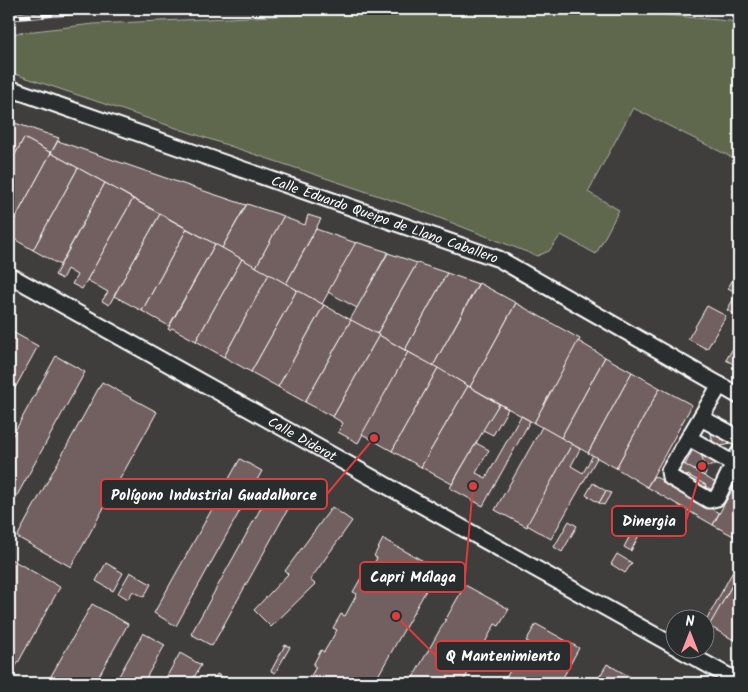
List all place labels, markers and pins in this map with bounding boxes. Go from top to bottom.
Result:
callout: Polígono Industrial Guadalhorce [101,479,327,509]
callout: Dinergia [612,506,686,536]
callout: Capri Málaga [360,562,465,592]
callout: Q Mantenimiento [436,641,571,671]

